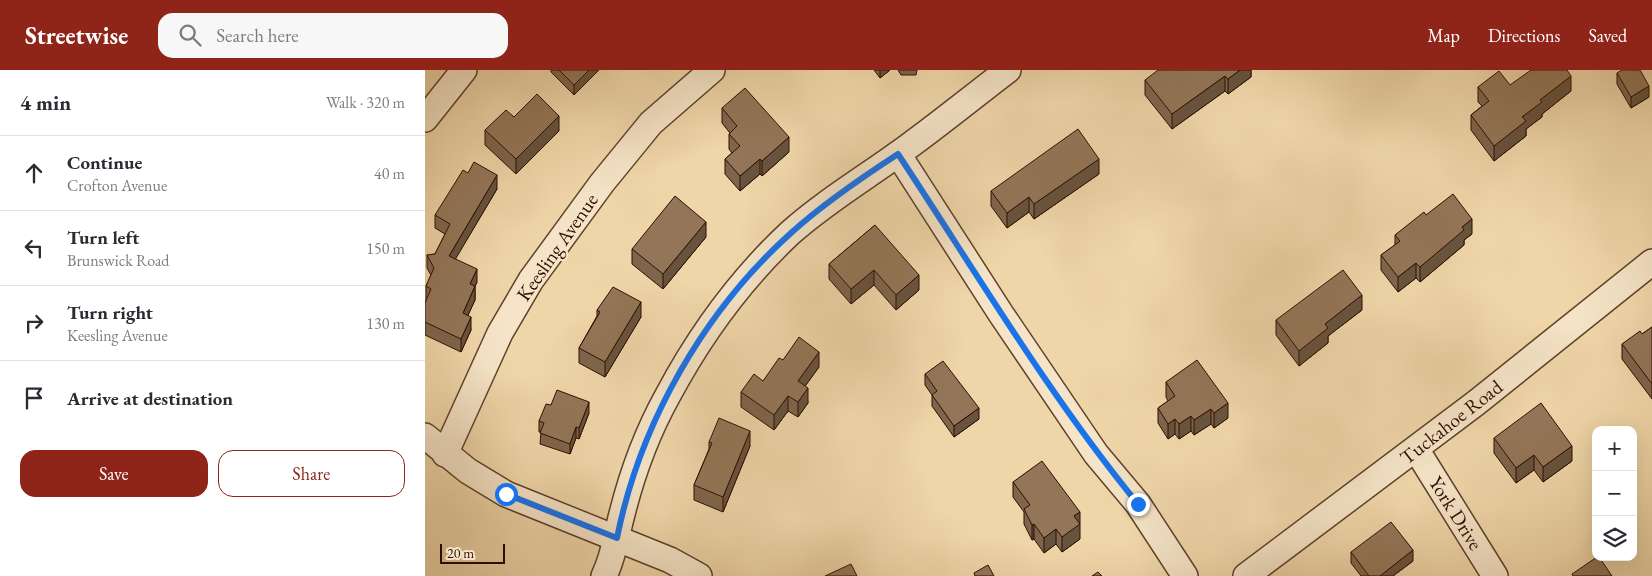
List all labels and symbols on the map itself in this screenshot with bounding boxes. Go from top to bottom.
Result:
street label: Keesling Avenue [510,188,604,306]
street label: Tuckahoe Road [1394,373,1508,470]
street label: York Drive [1423,471,1489,555]
route start [495,483,518,506]
route end [1127,493,1150,516]
scale bar [440,541,505,564]

